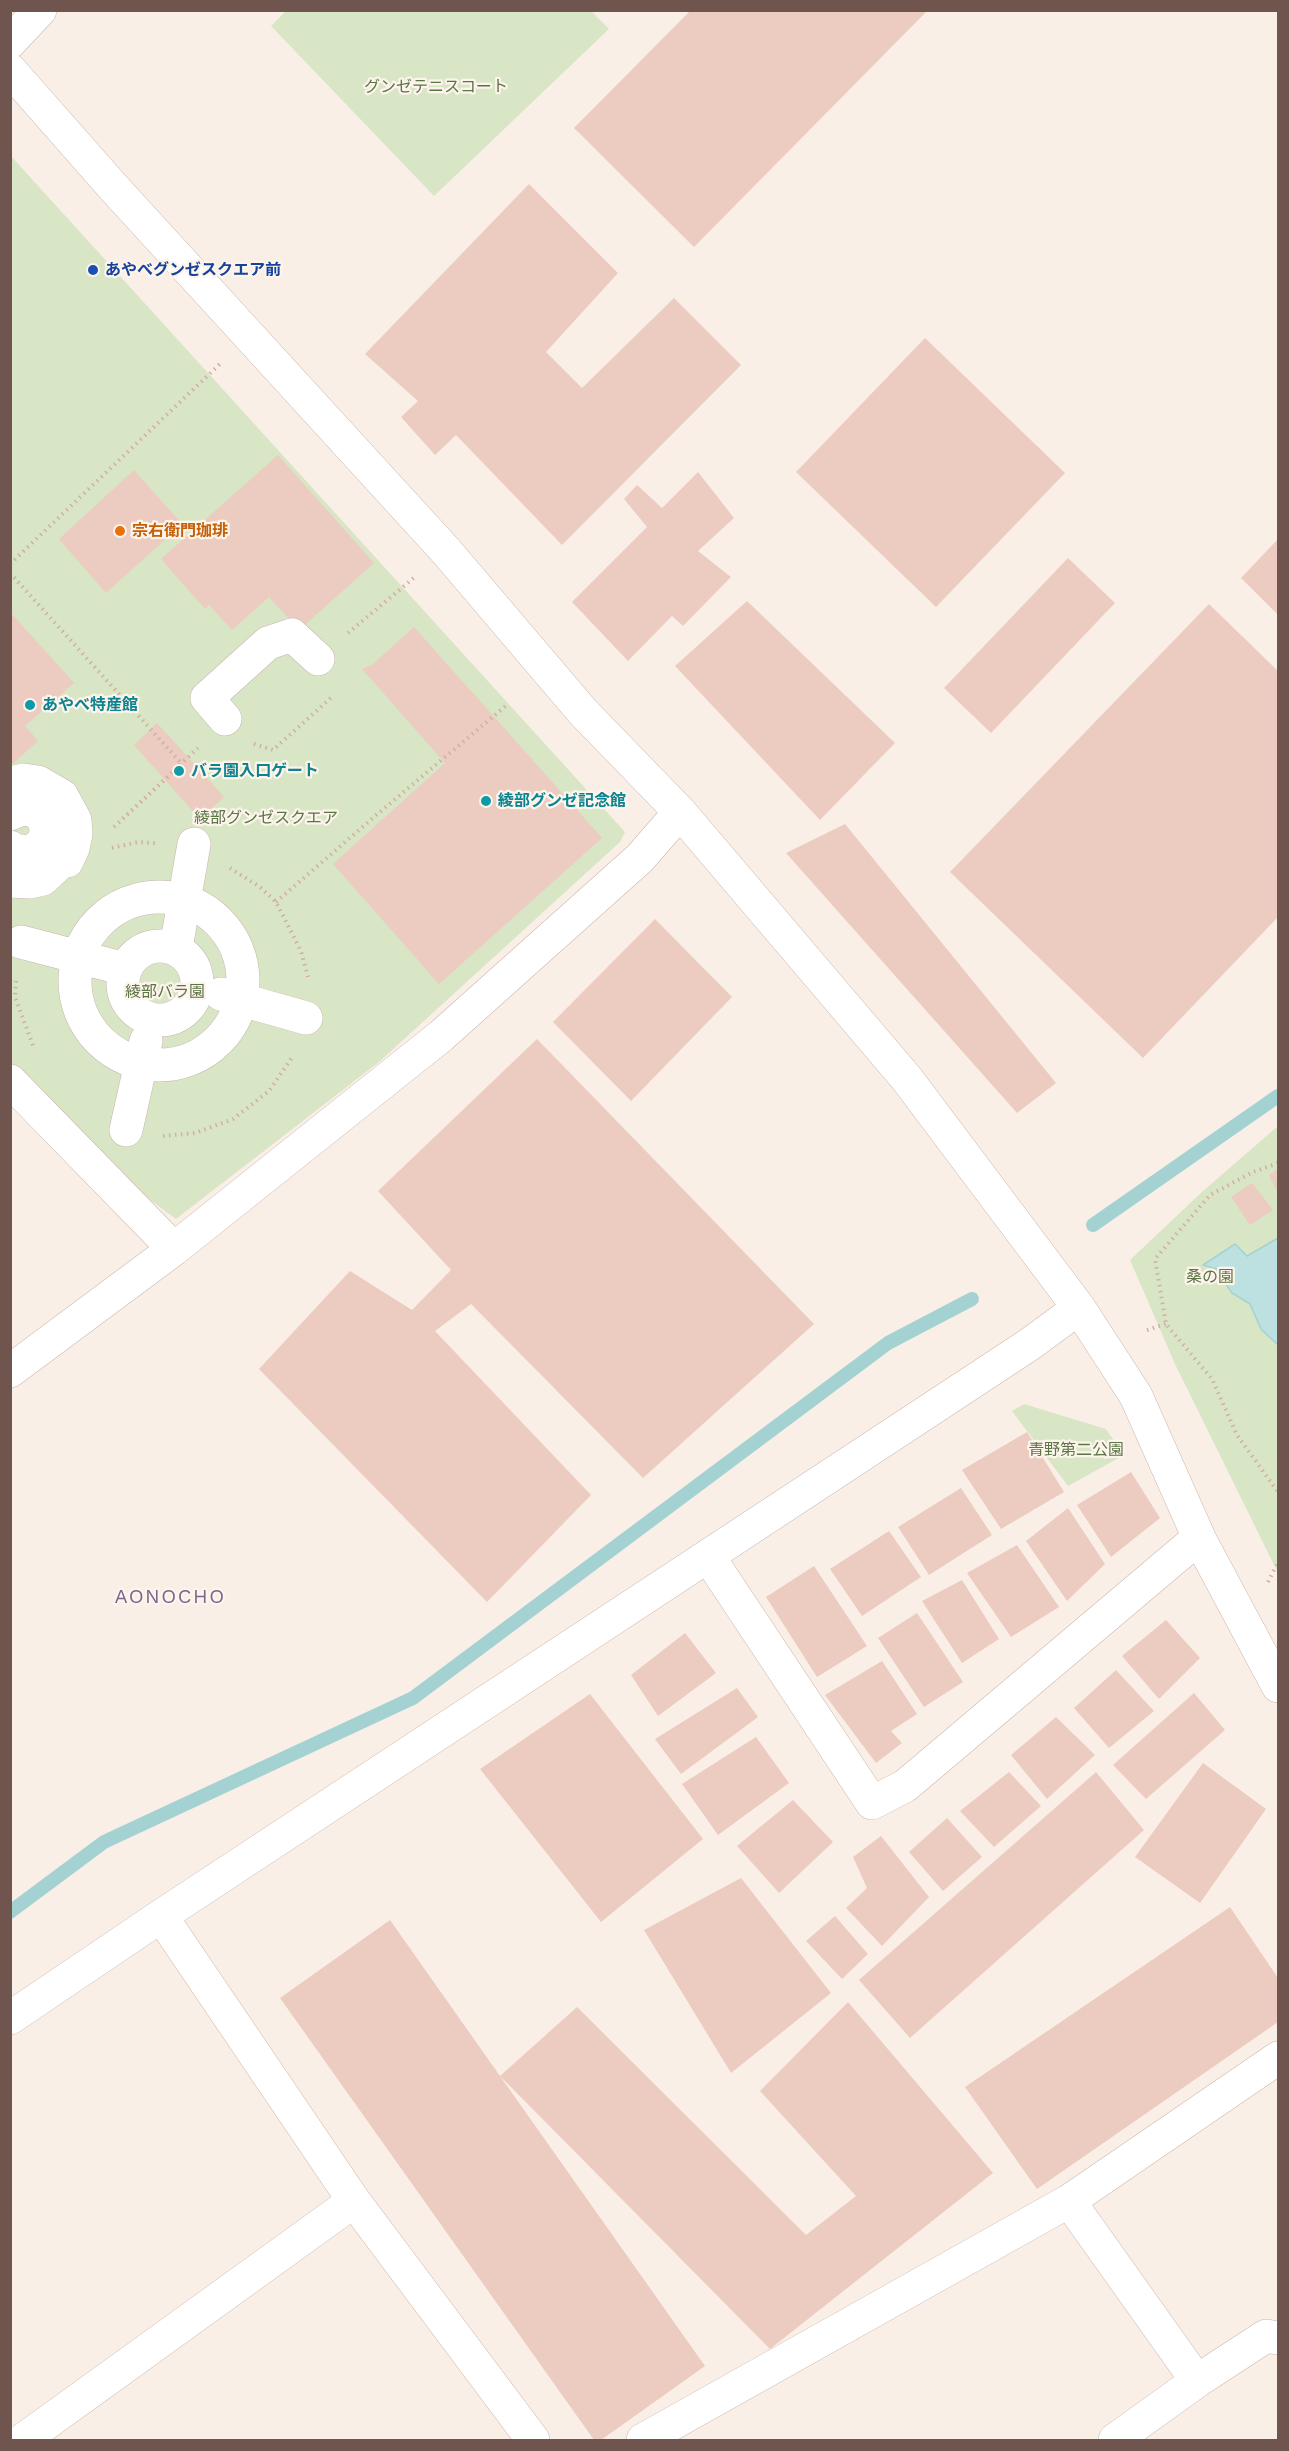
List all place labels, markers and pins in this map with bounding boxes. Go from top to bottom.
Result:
place label: あやべグンゼスクエア前 [105,260,281,280]
marker: あやべグンゼスクエア前 [86,263,100,277]
place label: 宗右衛門珈琲 [132,521,228,541]
marker: 宗右衛門珈琲 [113,524,127,538]
place label: あやべ特産館 [42,695,138,715]
marker: あやべ特産館 [23,698,37,712]
place label: バラ園入口ゲート [191,761,319,781]
marker: バラ園入口ゲート [172,764,186,778]
place label: 綾部グンゼ記念館 [498,791,626,811]
marker: 綾部グンゼ記念館 [479,794,493,808]

